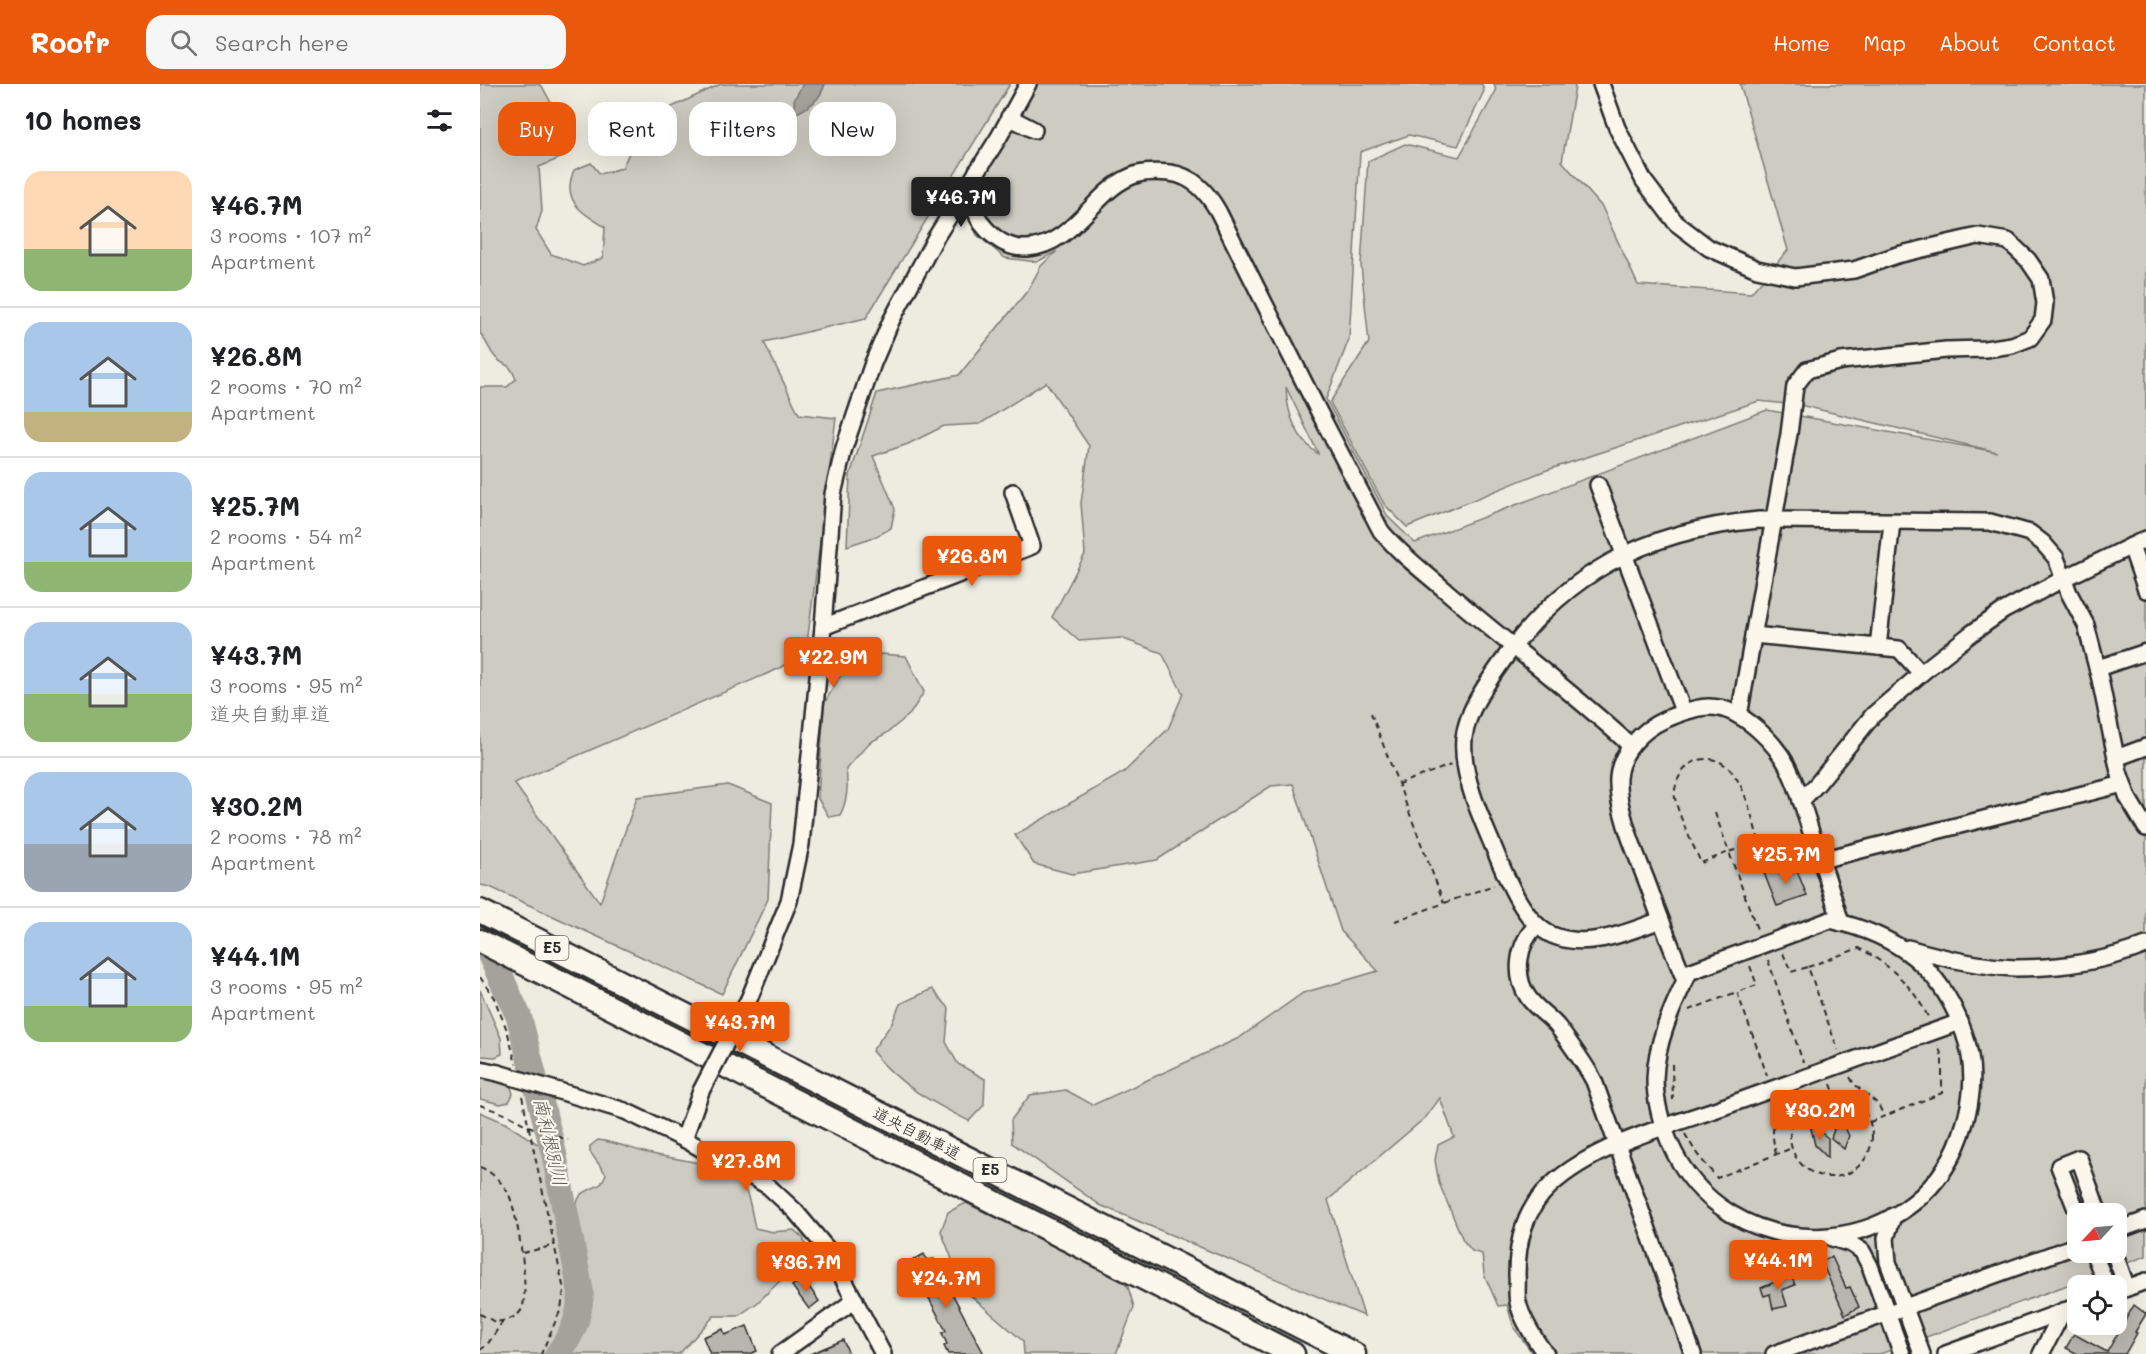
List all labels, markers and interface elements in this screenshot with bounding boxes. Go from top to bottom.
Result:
search box [146,15,566,69]
text: Roofr [30,24,110,60]
icon: search [167,26,200,59]
text: Search here [215,28,349,57]
text: Home [1773,29,1830,56]
text: Map [1863,29,1906,56]
text: About [1939,29,2000,56]
text: Contact [2033,29,2116,56]
chip: Buy [498,102,576,156]
chip: Rent [588,102,677,156]
chip: Filters [689,102,797,156]
chip: New [809,102,896,156]
text: 10 homes [24,103,142,137]
icon: filters [423,104,456,137]
pin: ¥46.7M [912,177,1010,228]
text: ¥46.7M [925,183,997,209]
text: ¥46.7M [210,188,303,222]
icon: home [72,195,144,267]
text: 3 rooms · 107 m² [210,222,371,248]
text: Apartment [210,248,316,274]
text: ¥26.8M [210,339,302,373]
icon: home [72,346,144,418]
text: 2 rooms · 70 m² [210,373,362,399]
text: Apartment [210,399,316,425]
text: ¥25.7M [210,489,300,523]
icon: home [72,496,144,568]
text: 2 rooms · 54 m² [210,523,362,549]
pin: ¥26.8M [923,536,1021,587]
text: ¥26.8M [936,542,1008,568]
text: Apartment [210,549,316,575]
pin: ¥22.9M [784,637,882,688]
text: ¥43.7M [210,638,303,672]
text: ¥22.9M [798,643,868,669]
icon: home [72,646,144,718]
text: 3 rooms · 95 m² [210,672,362,698]
text: 道央自動車道 [210,700,330,726]
text: ¥30.2M [210,789,303,823]
icon: home [72,796,144,868]
text: 2 rooms · 78 m² [210,823,362,849]
pin: ¥25.7M [1737,834,1835,885]
text: ¥25.7M [1751,840,1821,866]
text: Apartment [210,849,316,875]
road number: E5 [536,936,568,960]
text: ¥44.1M [210,939,301,973]
icon: home [72,946,144,1018]
text: 3 rooms · 95 m² [210,973,362,999]
text: Apartment [210,999,316,1025]
pin: ¥43.7M [691,1002,789,1053]
text: ¥43.7M [704,1008,776,1034]
pin: ¥30.2M [1771,1090,1869,1141]
water label: 南利根別川 [529,1095,573,1188]
text: ¥30.2M [1784,1096,1856,1122]
street label: 道央自動車道 [870,1101,965,1164]
pin: ¥27.8M [697,1141,795,1192]
text: ¥27.8M [711,1147,781,1173]
road number: E5 [974,1158,1006,1182]
north arrow [2067,1203,2127,1263]
map controls [2067,1203,2127,1335]
pin: ¥44.1M [1729,1240,1827,1291]
pin: ¥36.7M [757,1242,855,1293]
text: ¥44.1M [1743,1246,1813,1272]
text: ¥36.7M [771,1248,841,1274]
pin: ¥24.7M [897,1258,995,1309]
text: ¥24.7M [911,1264,981,1290]
button: locate [2067,1275,2127,1335]

